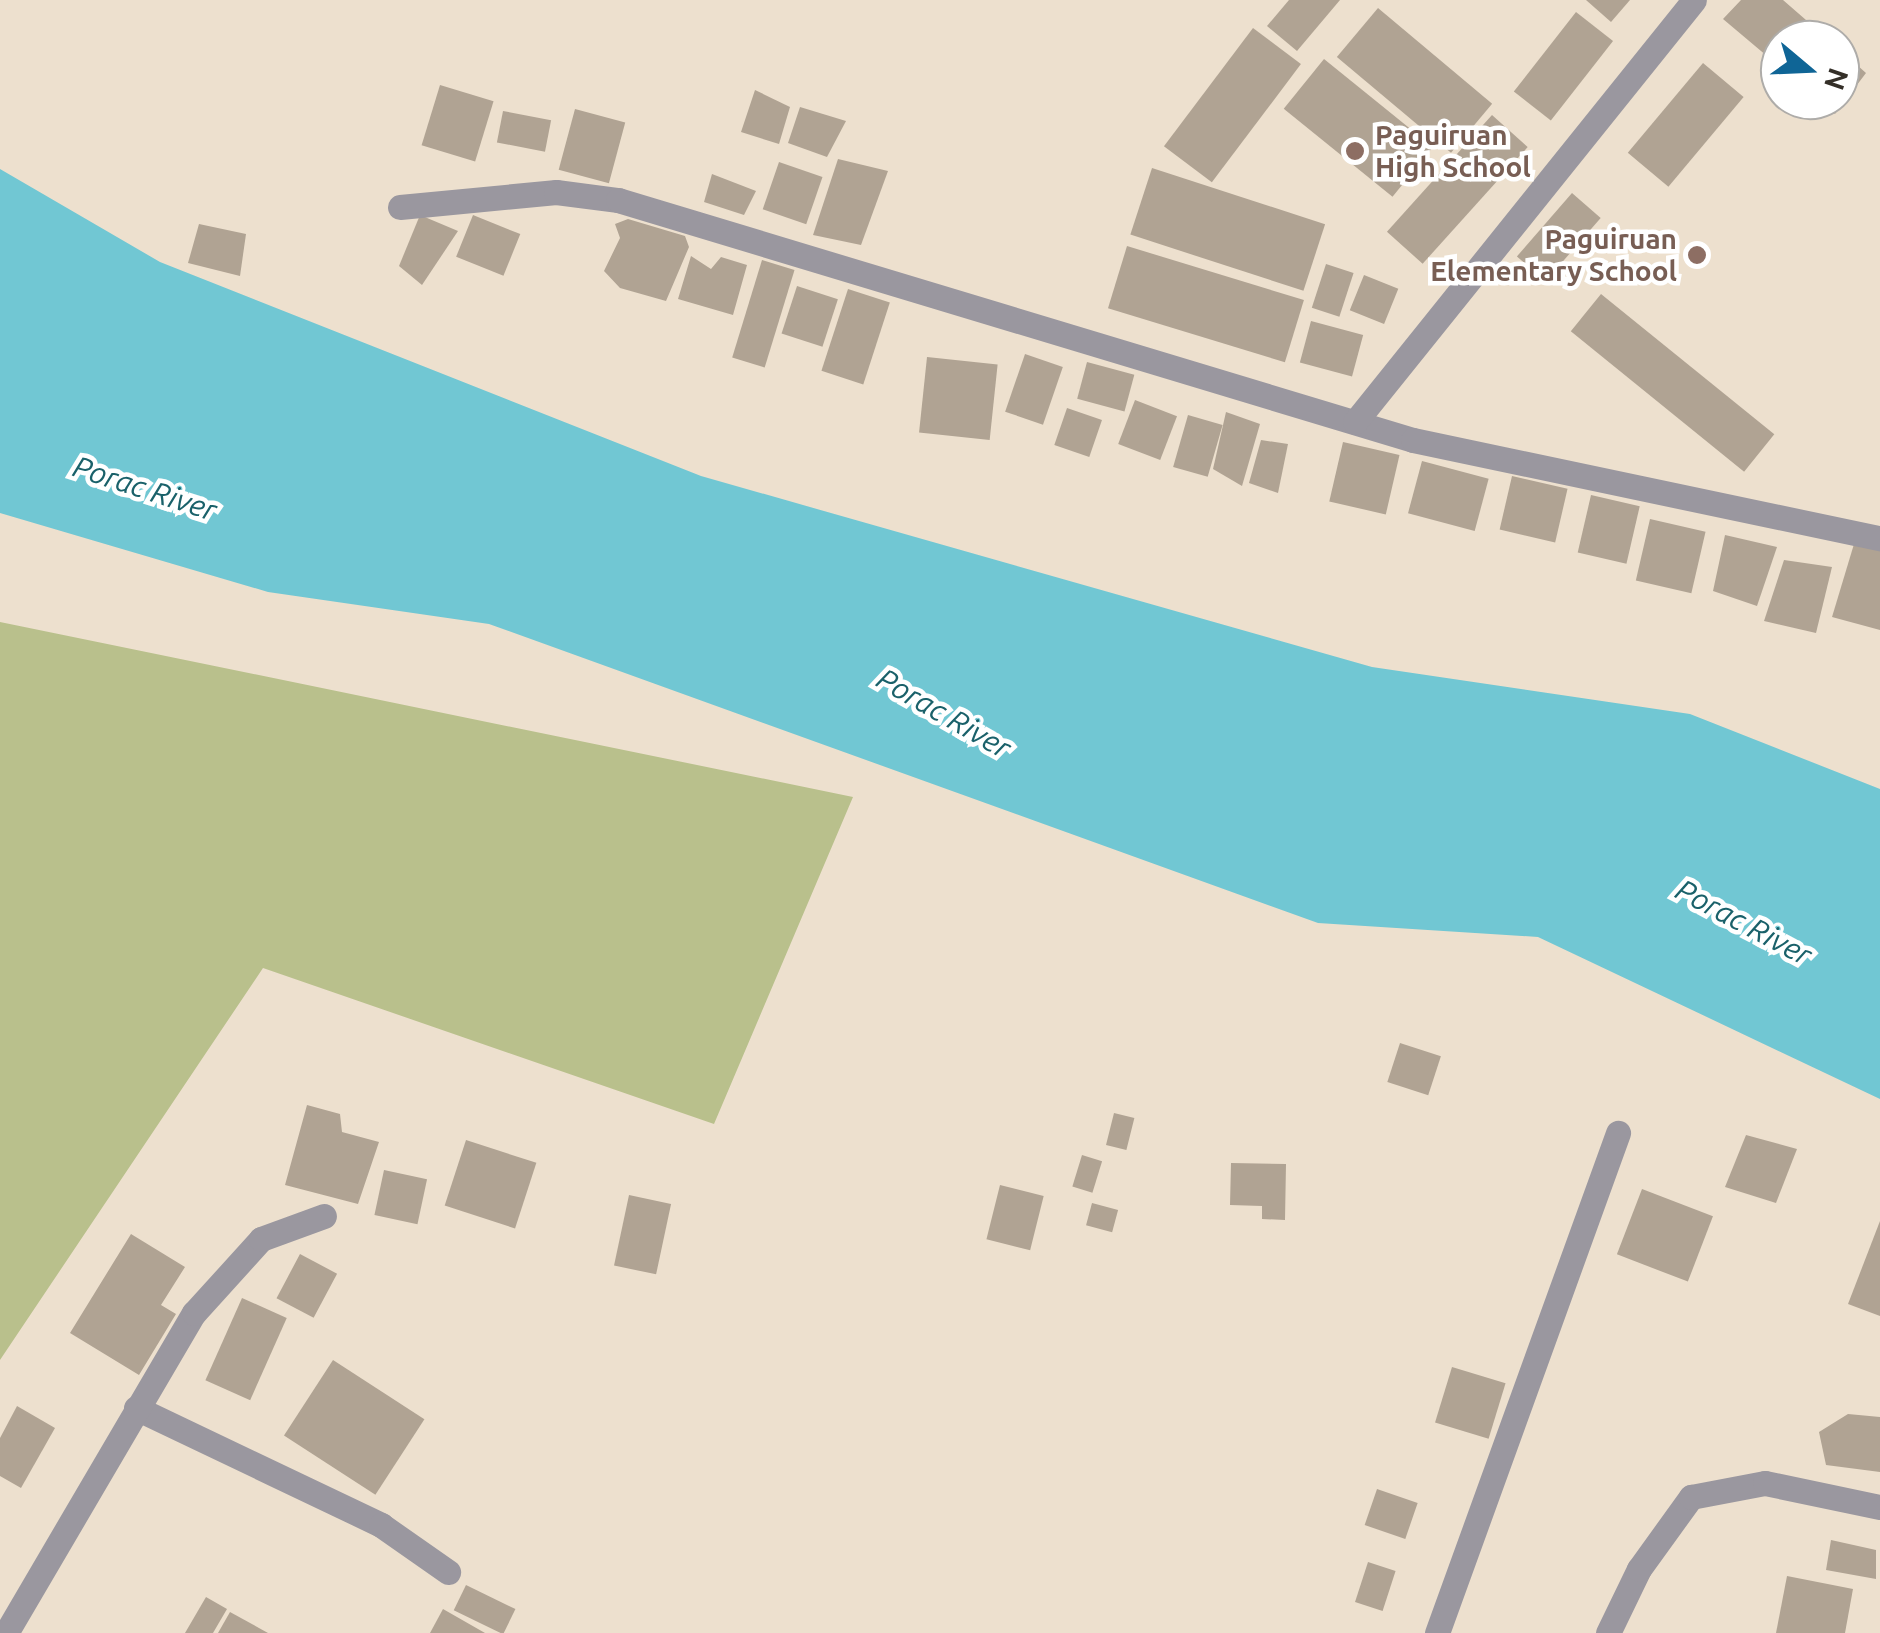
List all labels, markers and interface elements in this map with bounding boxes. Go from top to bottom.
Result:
north arrow [1760,20,1860,120]
text: N [1819,64,1855,94]
place label: Paguiruan High School [1375,118,1531,184]
marker: Paguiruan High School [1344,140,1366,162]
place label: Paguiruan Elementary School [1430,222,1677,288]
marker: Paguiruan Elementary School [1686,244,1708,266]
water label: Porac River [69,448,221,528]
water label: Porac River [871,660,1017,766]
water label: Porac River [1670,871,1818,973]

